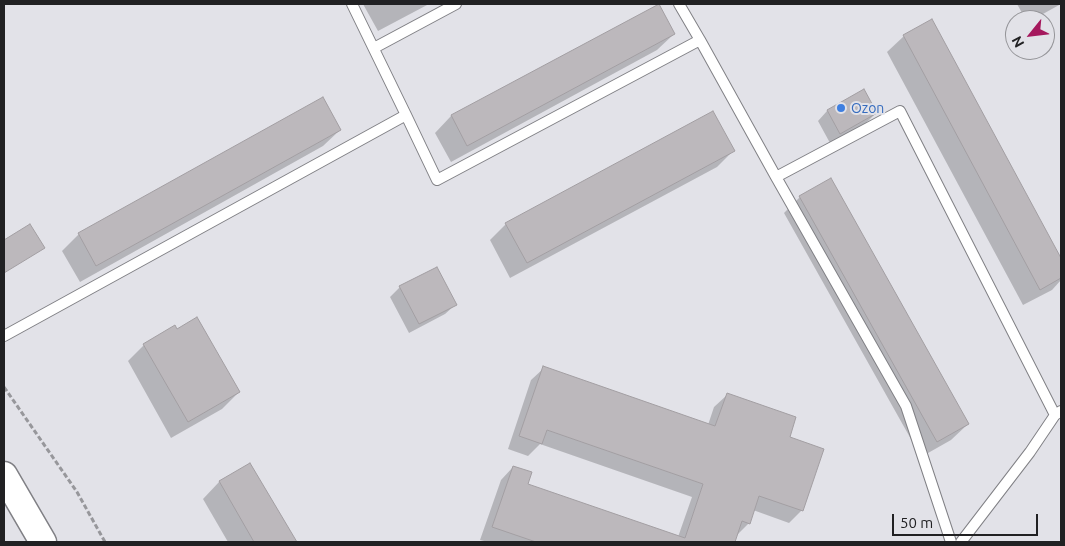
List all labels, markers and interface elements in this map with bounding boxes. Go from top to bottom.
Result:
north arrow [1005,10,1055,60]
text: N [1008,33,1027,50]
place label: Ozon [851,100,884,116]
marker: Ozon [835,102,847,114]
scale bar [895,504,1041,536]
text: 50 m [900,514,933,531]

